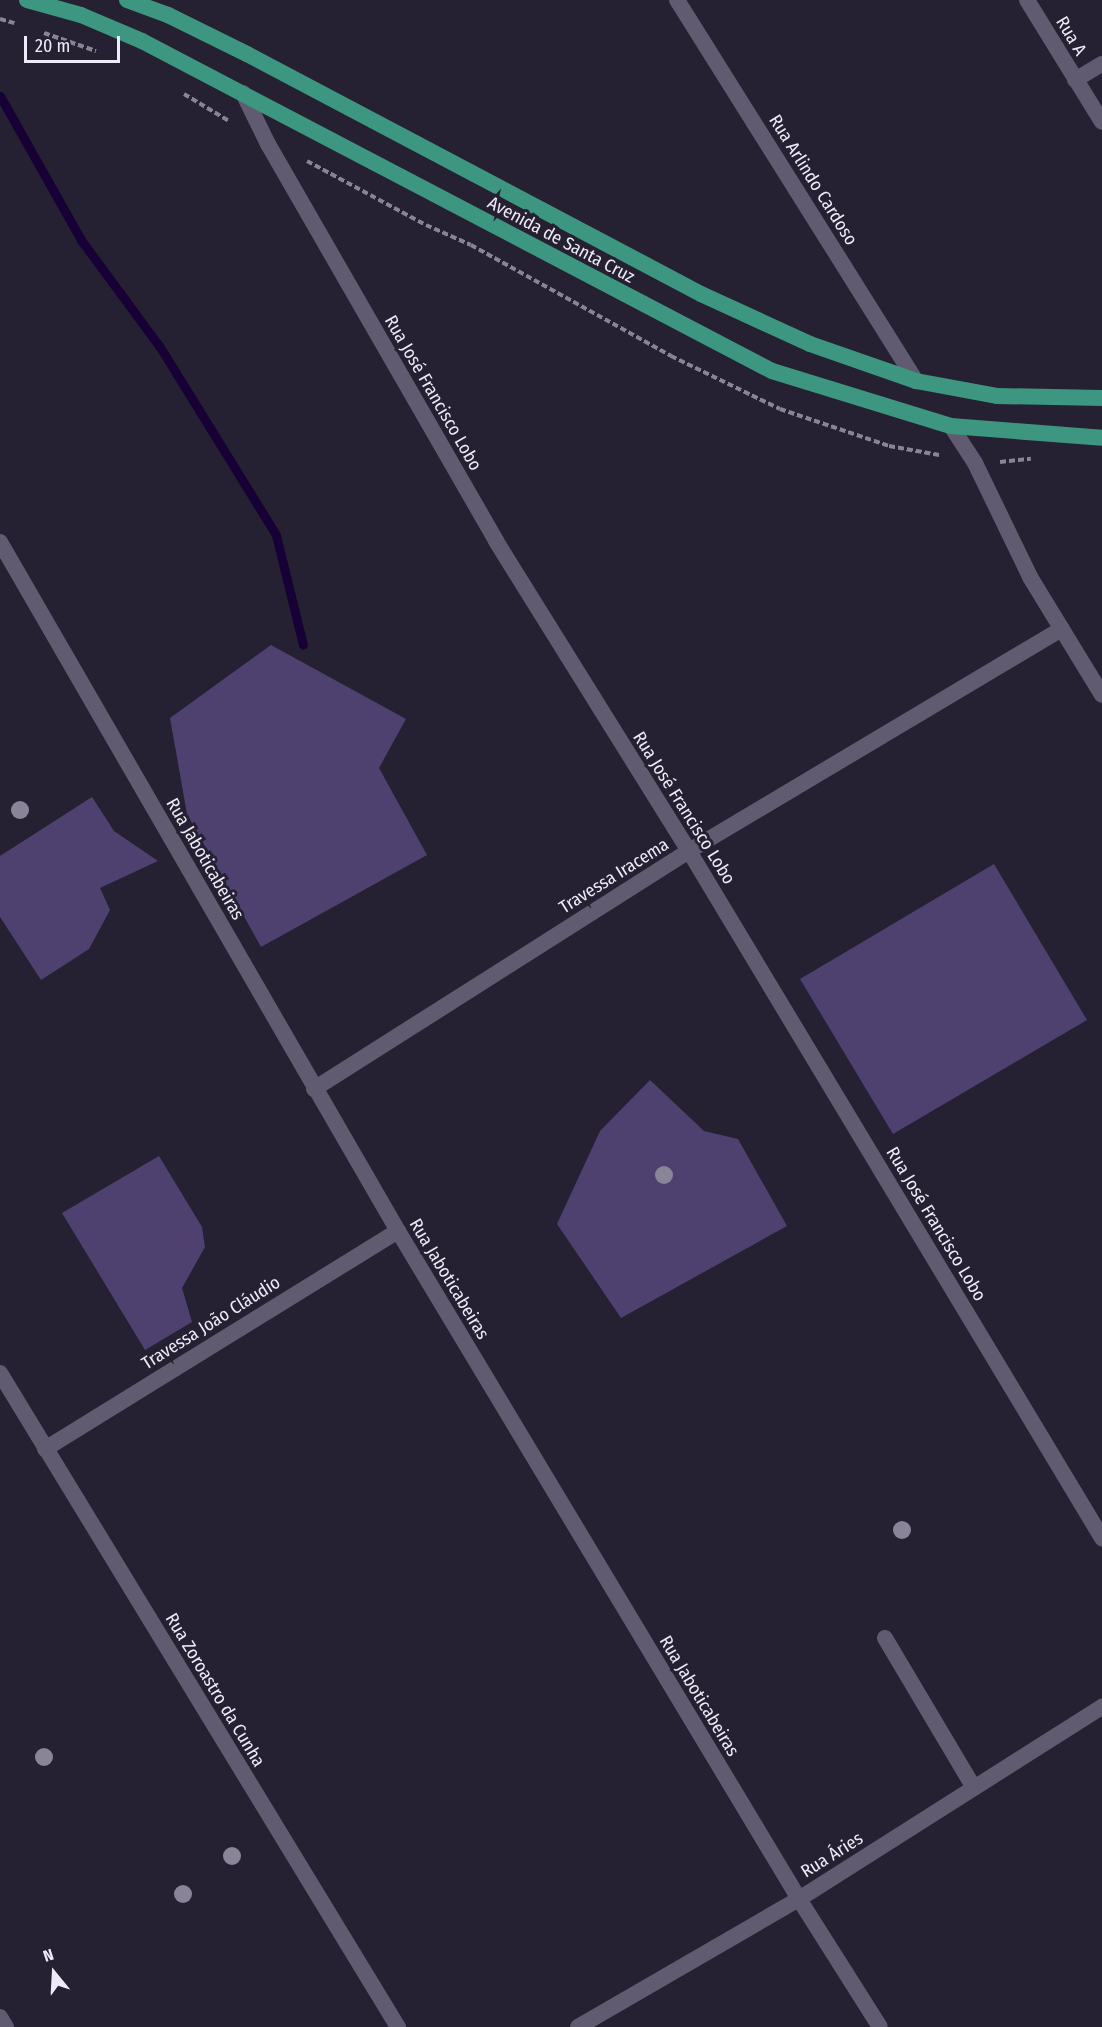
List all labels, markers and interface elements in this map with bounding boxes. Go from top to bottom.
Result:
street label: Rua A [1051,13,1091,59]
scale bar [27,24,123,62]
text: 20 m [35,35,70,57]
street label: Rua Arlindo Cardoso [764,111,862,249]
street label: Avenida de Santa Cruz [484,192,638,288]
street label: Rua José Francisco Lobo [380,311,486,475]
street label: Rua José Francisco Lobo [628,728,740,888]
street label: Rua Jaboticabeiras [161,794,249,924]
street label: Travessa Iracema [555,834,673,918]
street label: Rua José Francisco Lobo [881,1143,991,1305]
street label: Rua Jaboticabeiras [404,1215,494,1343]
street label: Travessa João Cláudio [138,1272,284,1374]
street label: Rua Zoroastro da Cunha [161,1609,269,1771]
street label: Rua Jaboticabeiras [654,1632,744,1760]
street label: Rua Áries [797,1828,867,1882]
north arrow [24,1943,84,2003]
text: N [41,1945,56,1966]

